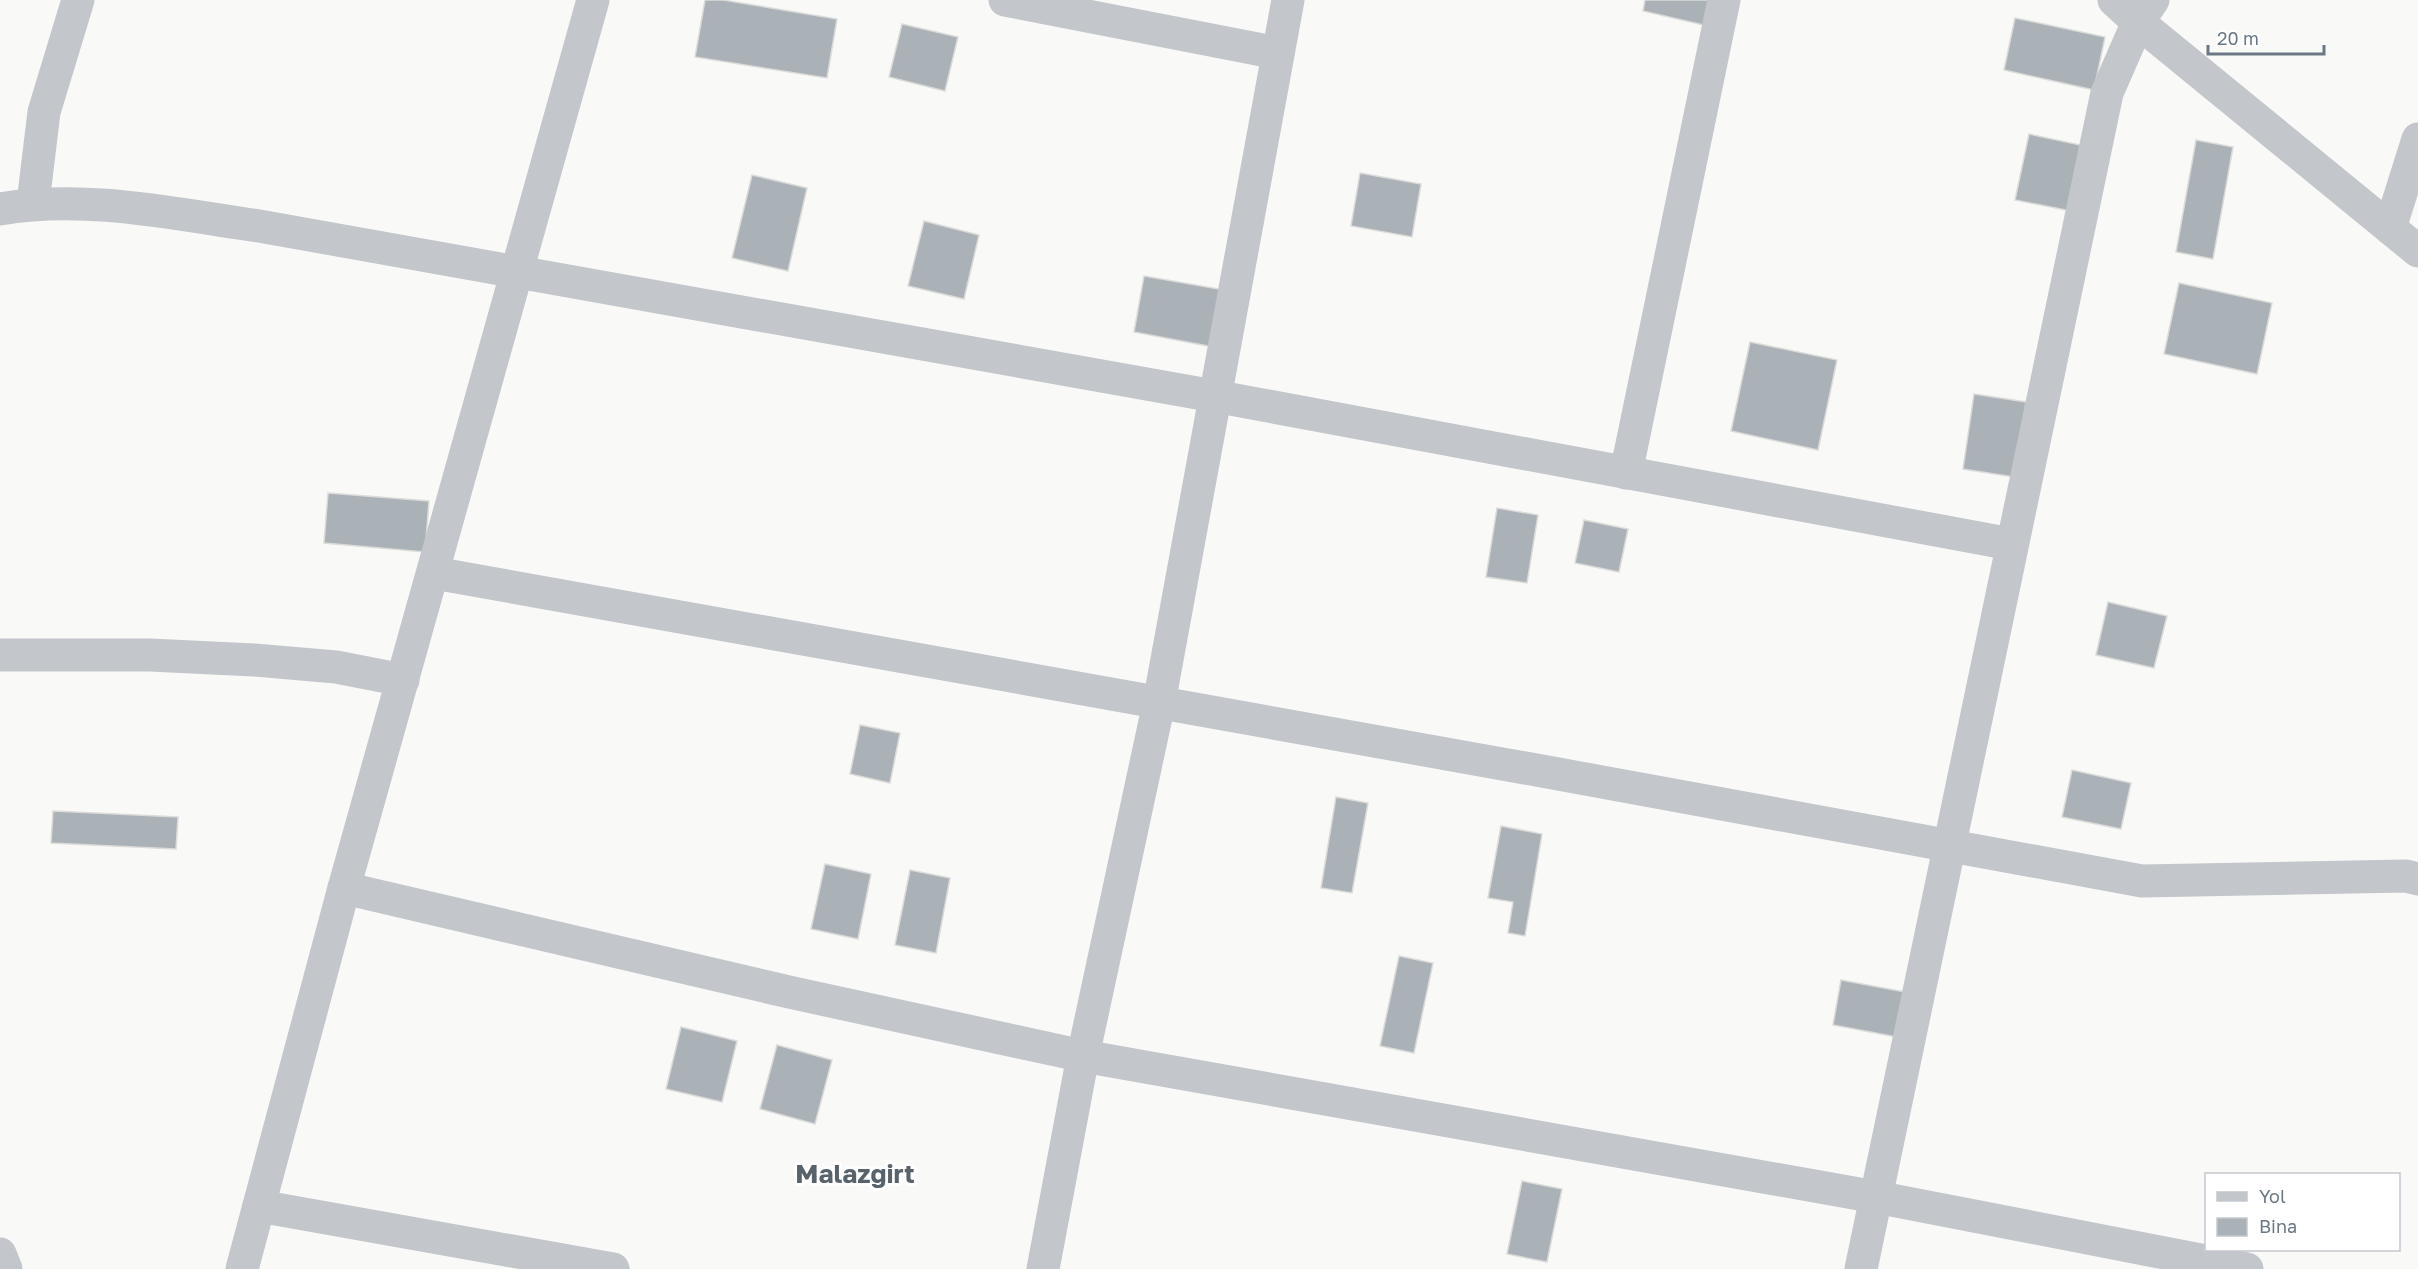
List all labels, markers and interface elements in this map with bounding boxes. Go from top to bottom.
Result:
scale bar [2208,18,2324,56]
text: 20 m [2217,27,2259,49]
district label: Malazgirt [795,1158,915,1189]
legend [2205,1173,2400,1251]
text: Yol [2259,1185,2286,1207]
text: Bina [2259,1215,2297,1237]

